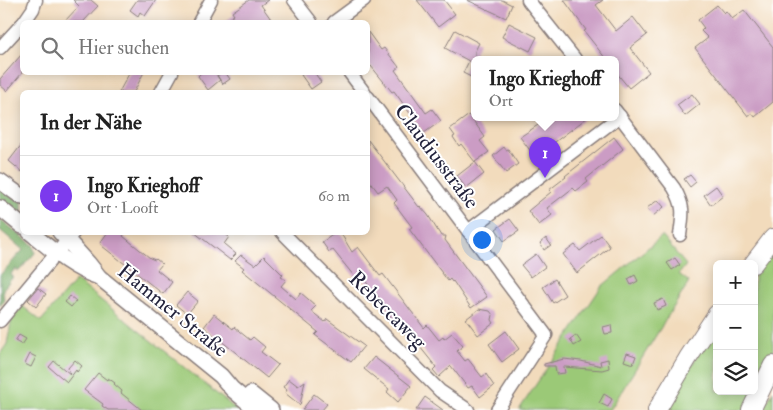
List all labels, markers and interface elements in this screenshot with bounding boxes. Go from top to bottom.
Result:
search box [20,20,370,75]
icon: search [38,34,66,62]
text: Hier suchen [78,36,169,60]
popup [471,56,619,121]
text: Ingo Krieghoff [489,67,601,91]
text: Ort [489,91,513,111]
street label: Claudiusstraße [388,98,485,214]
text: In der Nähe [40,109,142,136]
pin: 1 [529,137,561,178]
text: Ingo Krieghoff [87,174,200,198]
text: 1 [53,186,59,206]
text: 60 m [318,186,350,206]
text: Ort · Looft [87,198,159,218]
your location [469,227,495,253]
street label: Hammer Straße [112,258,234,363]
map controls [713,260,758,395]
button: + [713,260,758,305]
street label: Rebeccaweg [343,265,433,356]
button: − [713,305,758,350]
button: layers [713,350,758,395]

